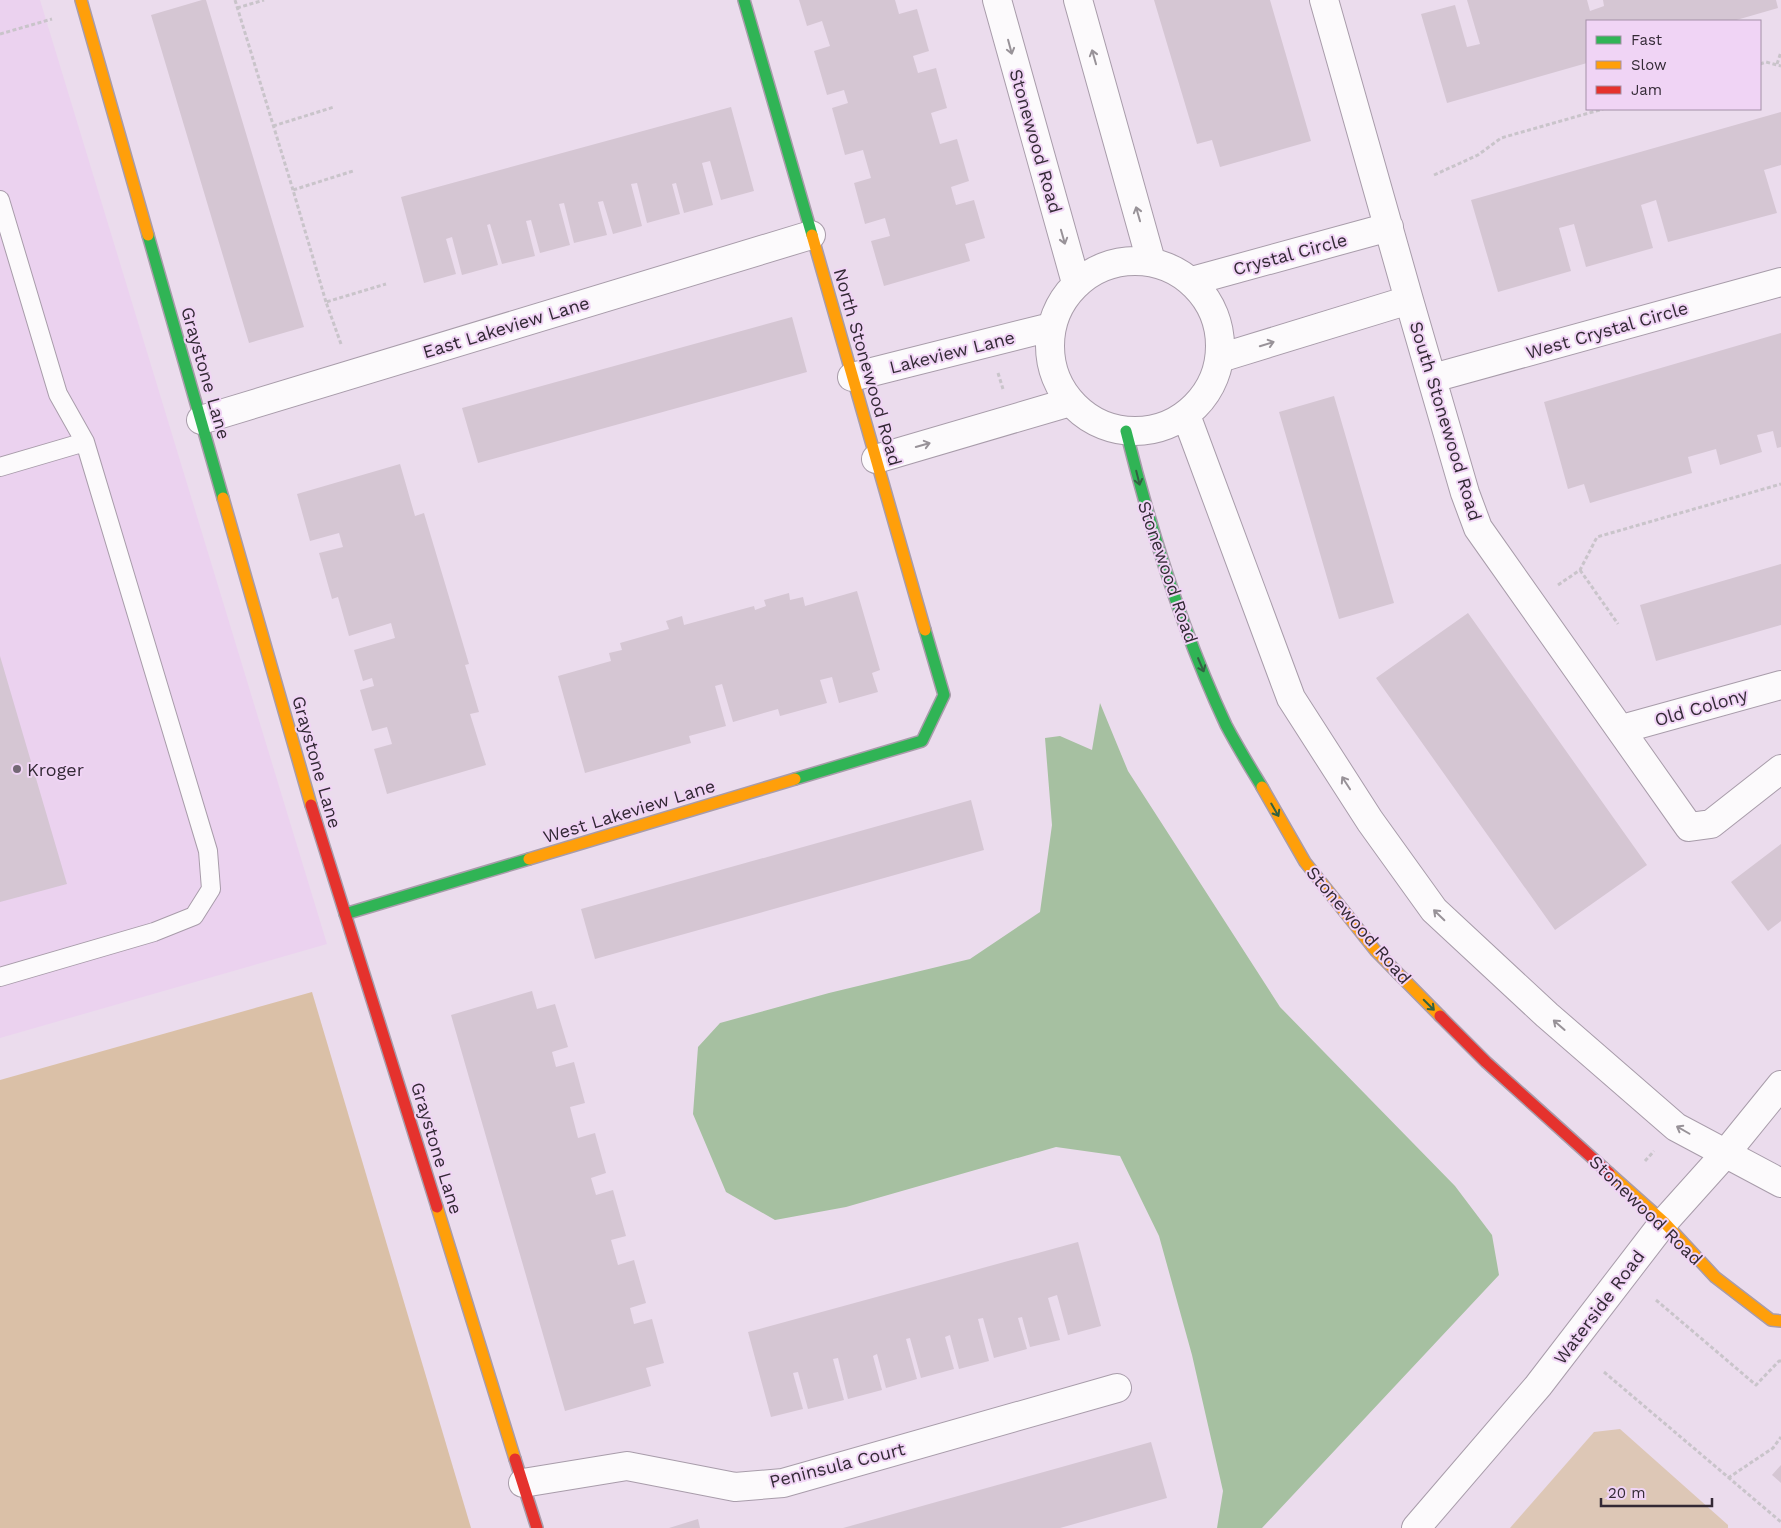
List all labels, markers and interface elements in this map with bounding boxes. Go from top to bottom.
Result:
legend [1586,20,1761,110]
text: Fast [1631,31,1663,49]
one-way arrow [1006,39,1015,55]
one-way arrow [1088,50,1098,66]
text: Slow [1631,56,1667,74]
street label: Stonewood Road [1005,67,1067,215]
text: Jam [1631,81,1662,99]
one-way arrow [1132,206,1142,222]
one-way arrow [1059,229,1069,245]
street label: Crystal Circle [1231,229,1349,279]
street label: North Stonewood Road [830,266,906,468]
street label: East Lakeview Lane [420,292,592,362]
street label: West Crystal Circle [1524,297,1690,363]
street label: Graystone Lane [177,304,235,442]
street label: South Stonewood Road [1406,319,1486,523]
street label: Lakeview Lane [887,326,1017,378]
one-way arrow [1259,338,1275,348]
one-way arrow [914,439,930,449]
one-way arrow [1134,470,1143,486]
street label: Stonewood Road [1134,498,1202,646]
one-way arrow [1197,657,1207,672]
street label: Old Colony [1652,683,1751,730]
street label: Graystone Lane [288,693,346,831]
place label: Kroger [27,759,84,780]
marker: Kroger [11,763,23,775]
street label: West Lakeview Lane [540,775,718,847]
one-way arrow [1340,776,1350,790]
one-way arrow [1270,802,1280,816]
street label: Stonewood Road [1302,862,1416,988]
one-way arrow [1433,909,1446,921]
one-way arrow [1423,999,1435,1011]
one-way arrow [1552,1020,1565,1031]
street label: Graystone Lane [407,1080,467,1216]
one-way arrow [1676,1125,1690,1135]
street label: Stonewood Road [1585,1151,1707,1269]
street label: Waterside Road [1549,1246,1649,1368]
street label: Peninsula Court [767,1438,907,1492]
scale bar [1601,1476,1712,1508]
text: 20 m [1608,1484,1646,1502]

